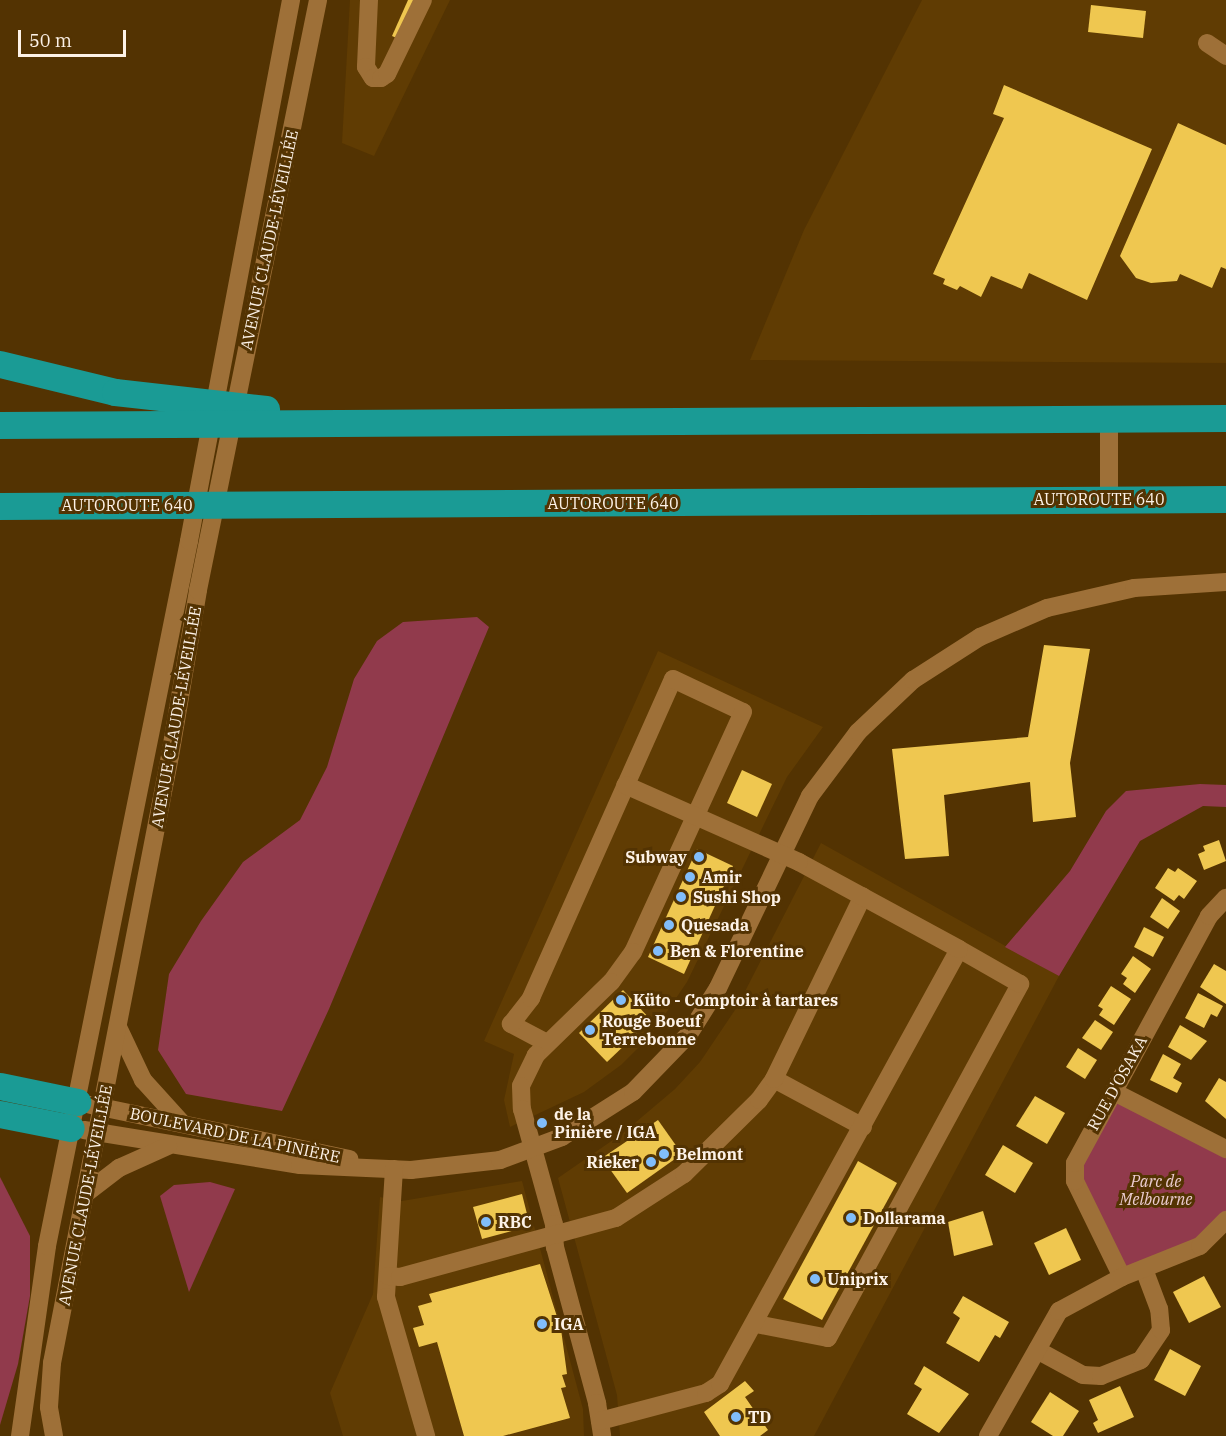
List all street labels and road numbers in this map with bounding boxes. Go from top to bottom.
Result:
street label: AVENUE CLAUDE-LÉVEILLÉE [236,128,302,352]
street label: AUTOROUTE 640 [1033,489,1165,509]
street label: AUTOROUTE 640 [547,493,679,513]
street label: AUTOROUTE 640 [61,495,193,515]
street label: AVENUE CLAUDE-LÉVEILLÉE [147,605,205,829]
street label: RUE D'OSAKA [1083,1032,1151,1134]
street label: AVENUE CLAUDE-LÉVEILLÉE [54,1083,116,1307]
street label: BOULEVARD DE LA PINIÈRE [128,1103,342,1167]

